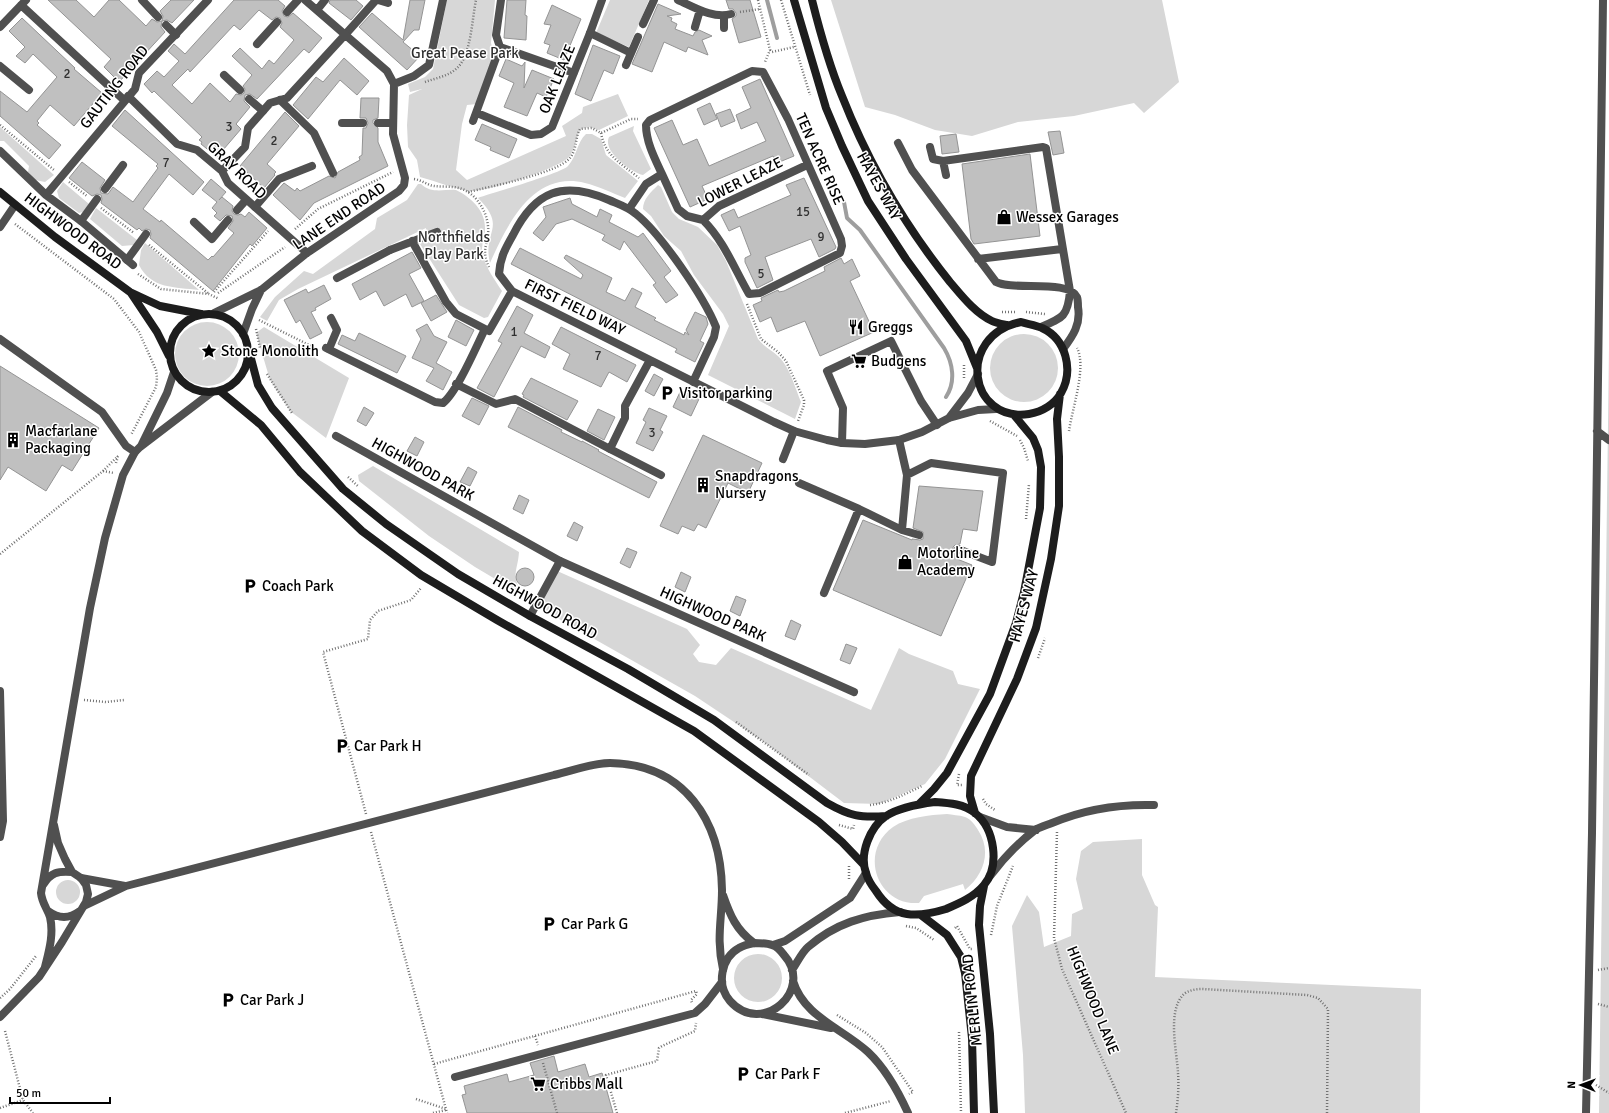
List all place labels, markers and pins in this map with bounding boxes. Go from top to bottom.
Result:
shop icon: Wessex Garages [995,208,1013,226]
place label: Wessex Garages [1016,208,1119,226]
restaurant icon: Greggs [847,318,865,336]
place label: Greggs [868,318,913,336]
place icon: Stone Monolith [200,342,218,360]
place label: Stone Monolith [221,342,319,360]
supermarket icon: Budgens [850,352,868,370]
place label: Budgens [871,352,927,370]
parking icon: Visitor parking [658,384,676,402]
place label: Visitor parking [679,384,773,402]
place label: Macfarlane Packaging [25,422,98,457]
building icon: Macfarlane Packaging [4,431,22,449]
place label: Snapdragons Nursery [715,467,799,502]
building icon: Snapdragons Nursery [694,476,712,494]
place label: Motorline Academy [917,544,979,579]
shop icon: Motorline Academy [896,553,914,571]
parking icon: Coach Park [241,577,259,595]
place label: Coach Park [262,577,334,595]
parking icon: Car Park H [333,737,351,755]
place label: Car Park H [354,737,422,755]
parking icon: Car Park G [540,915,558,933]
place label: Car Park G [561,915,628,933]
parking icon: Car Park J [219,991,237,1009]
place label: Car Park J [240,991,304,1009]
parking icon: Car Park F [734,1065,752,1083]
place label: Car Park F [755,1065,821,1083]
supermarket icon: Cribbs Mall [529,1075,547,1093]
place label: Cribbs Mall [550,1075,623,1093]

